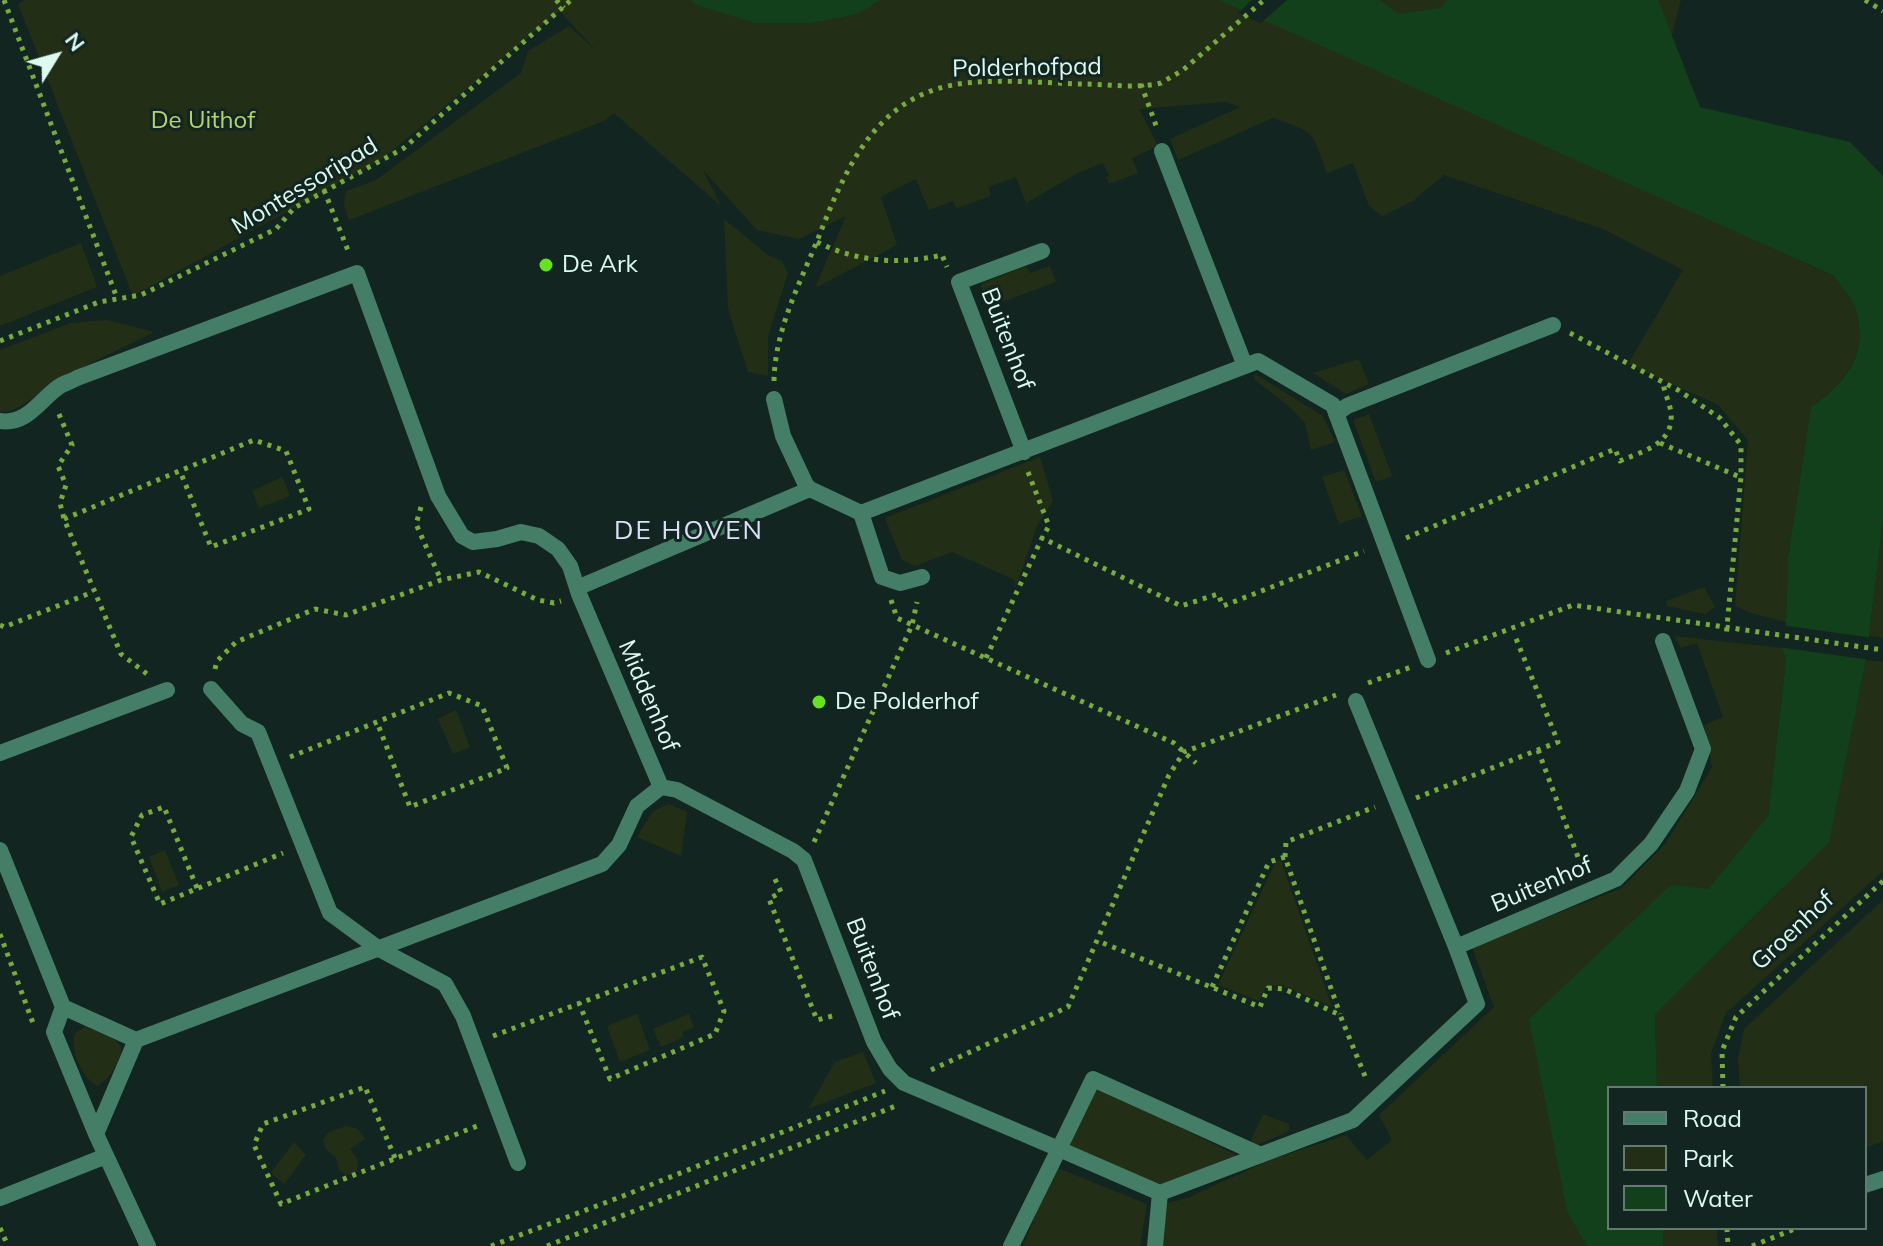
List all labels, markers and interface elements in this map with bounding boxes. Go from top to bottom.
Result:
north arrow [16,16,96,96]
text: N [59,26,91,57]
street label: Polderhofpad [952,52,1102,84]
park label: De Uithof [151,107,255,135]
street label: Montessoripad [227,131,383,241]
place label: De Ark [562,251,638,279]
marker: De Ark [537,256,555,274]
street label: Buitenhof [974,284,1040,394]
district label: DE HOVEN [614,515,764,547]
street label: Middenhof [612,636,684,756]
place label: De Polderhof [835,688,979,716]
marker: De Polderhof [810,693,828,711]
street label: Buitenhof [1487,851,1597,919]
street label: Groenhof [1746,885,1840,977]
street label: Buitenhof [839,914,905,1024]
legend [1607,1086,1867,1230]
text: Road [1683,1103,1742,1133]
text: Park [1683,1143,1734,1173]
text: Water [1683,1183,1753,1213]

